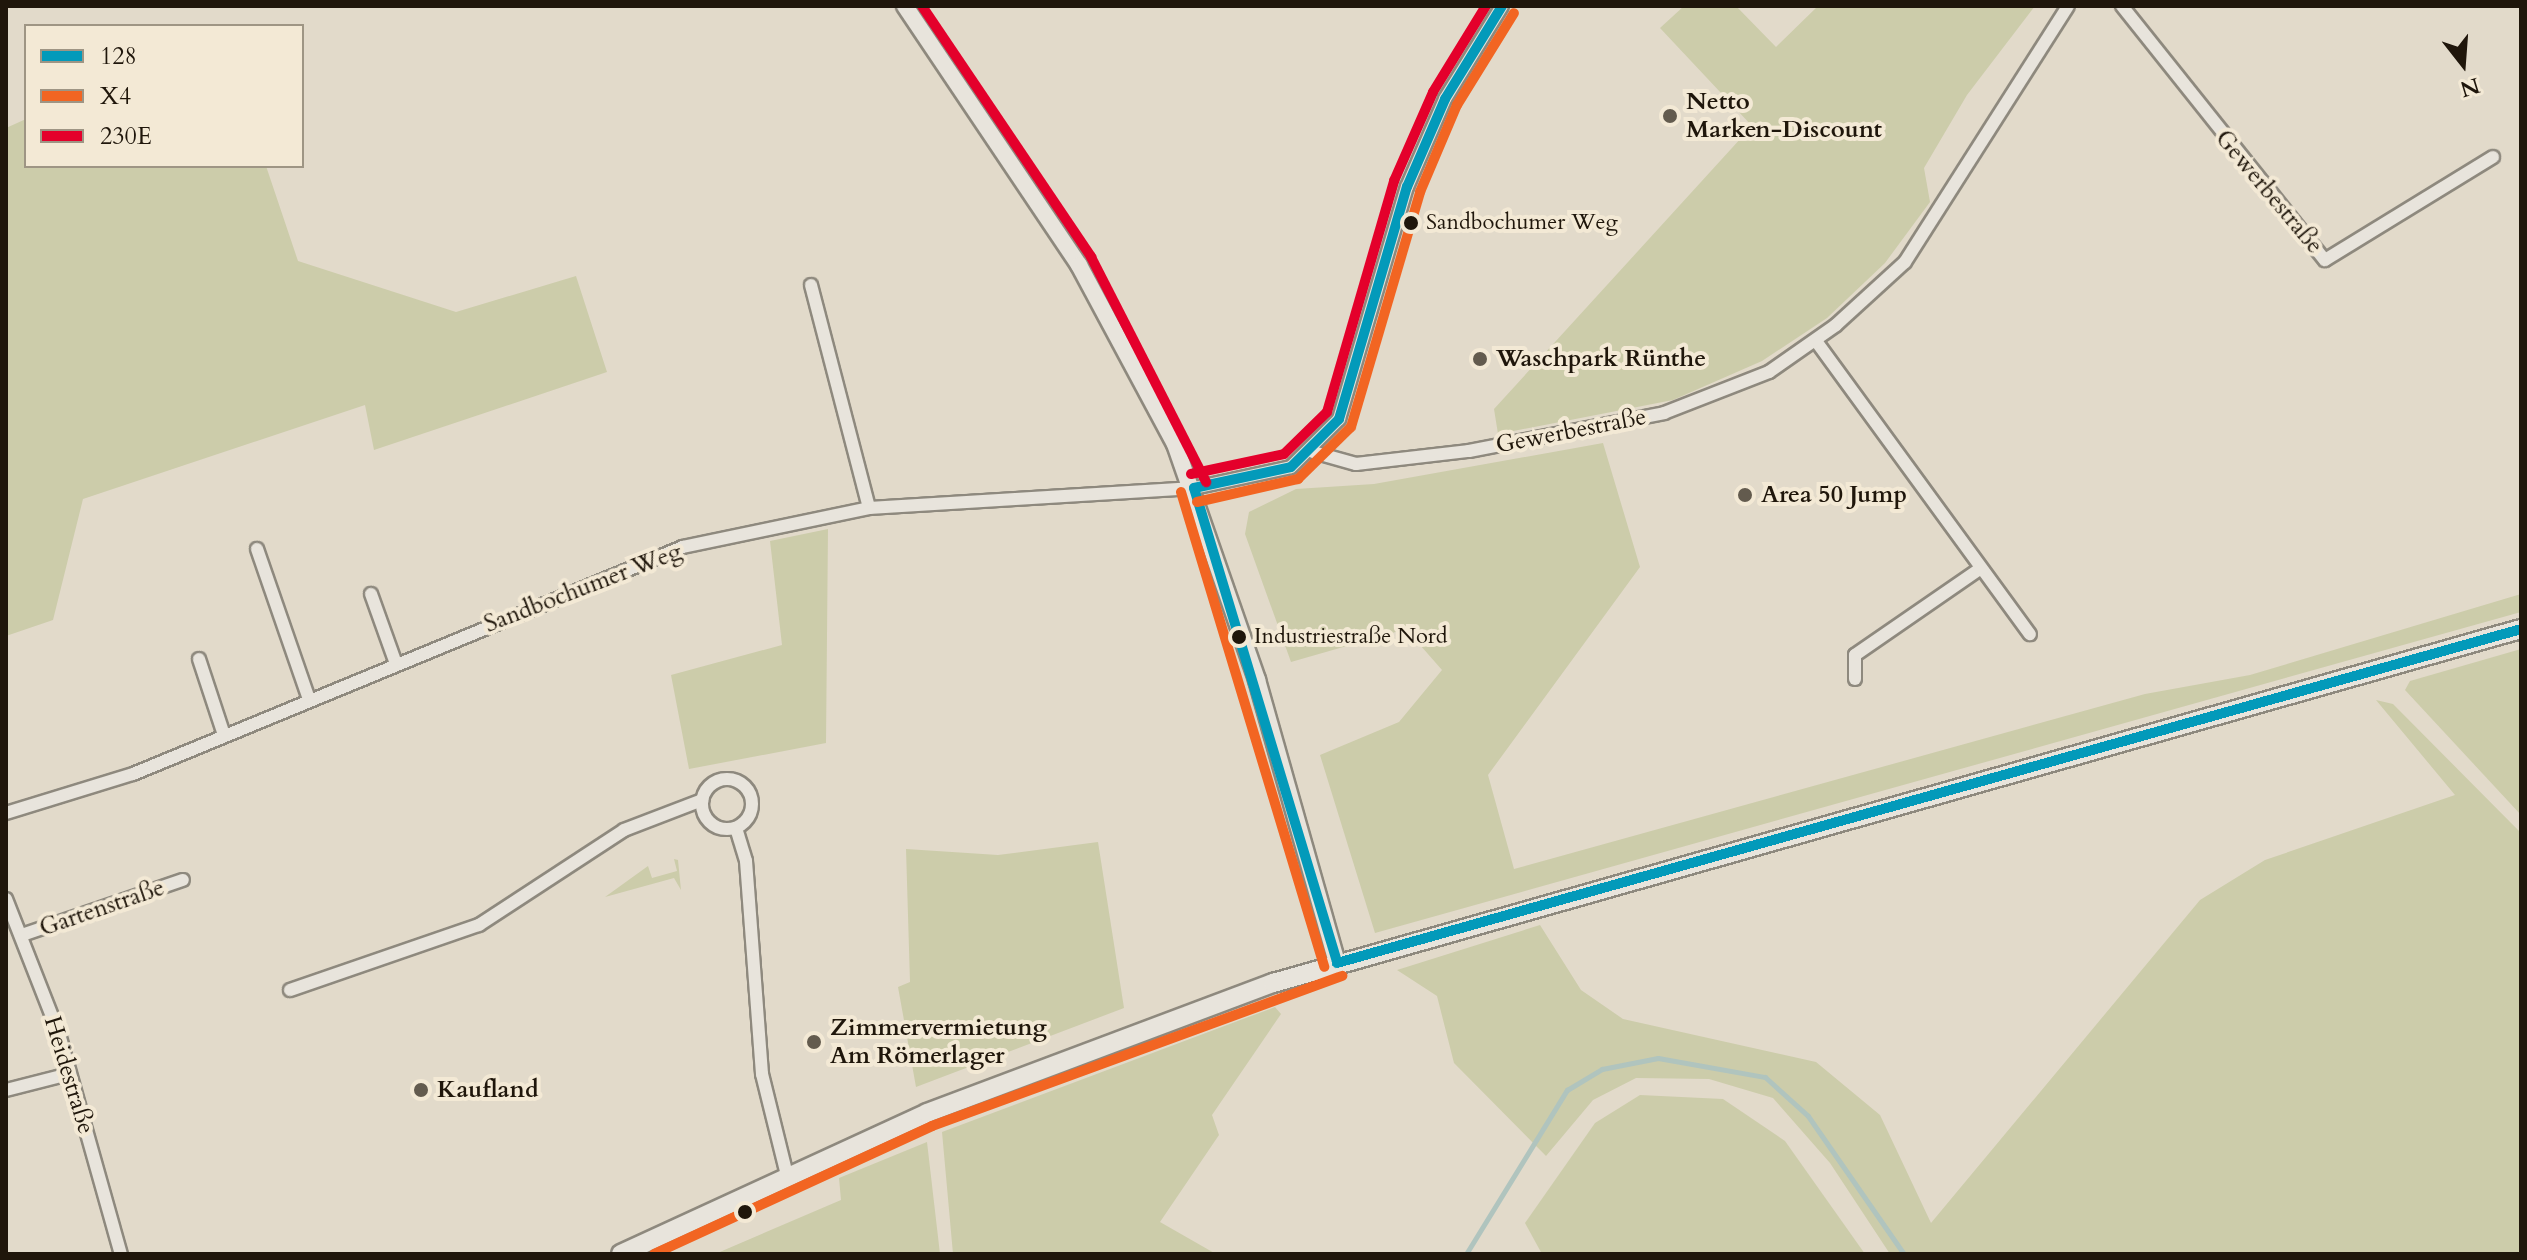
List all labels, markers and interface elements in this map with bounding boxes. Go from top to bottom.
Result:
legend [24,24,304,168]
north arrow [2423,24,2503,104]
text: 128 [100,40,137,73]
text: N [2457,70,2484,104]
text: X4 [100,80,131,113]
place label: Netto Marken-Discount [1686,88,1882,144]
marker: Netto Marken-Discount [1661,107,1679,125]
text: 230E [100,120,152,153]
street label: Gewerbestraße [2209,124,2329,260]
place label: Sandbochumer Weg [1426,210,1618,236]
marker: Sandbochumer Weg [1403,215,1419,231]
place label: Waschpark Rünthe [1496,345,1706,373]
marker: Waschpark Rünthe [1471,350,1489,368]
street label: Gewerbestraße [1493,402,1649,460]
place label: Area 50 Jump [1761,481,1907,509]
marker: Area 50 Jump [1736,486,1754,504]
street label: Sandbochumer Weg [480,537,686,639]
place label: Industriestraße Nord [1254,624,1448,650]
marker: Industriestraße Nord [1231,629,1247,645]
street label: Gartenstraße [36,873,168,943]
street label: Heidestraße [37,1013,101,1137]
place label: Zimmervermietung Am Römerlager [830,1014,1047,1070]
marker: Zimmervermietung Am Römerlager [805,1033,823,1051]
place label: Kaufland [437,1076,539,1104]
marker: Kaufland [412,1081,430,1099]
unlabelled marker [737,1204,753,1220]

